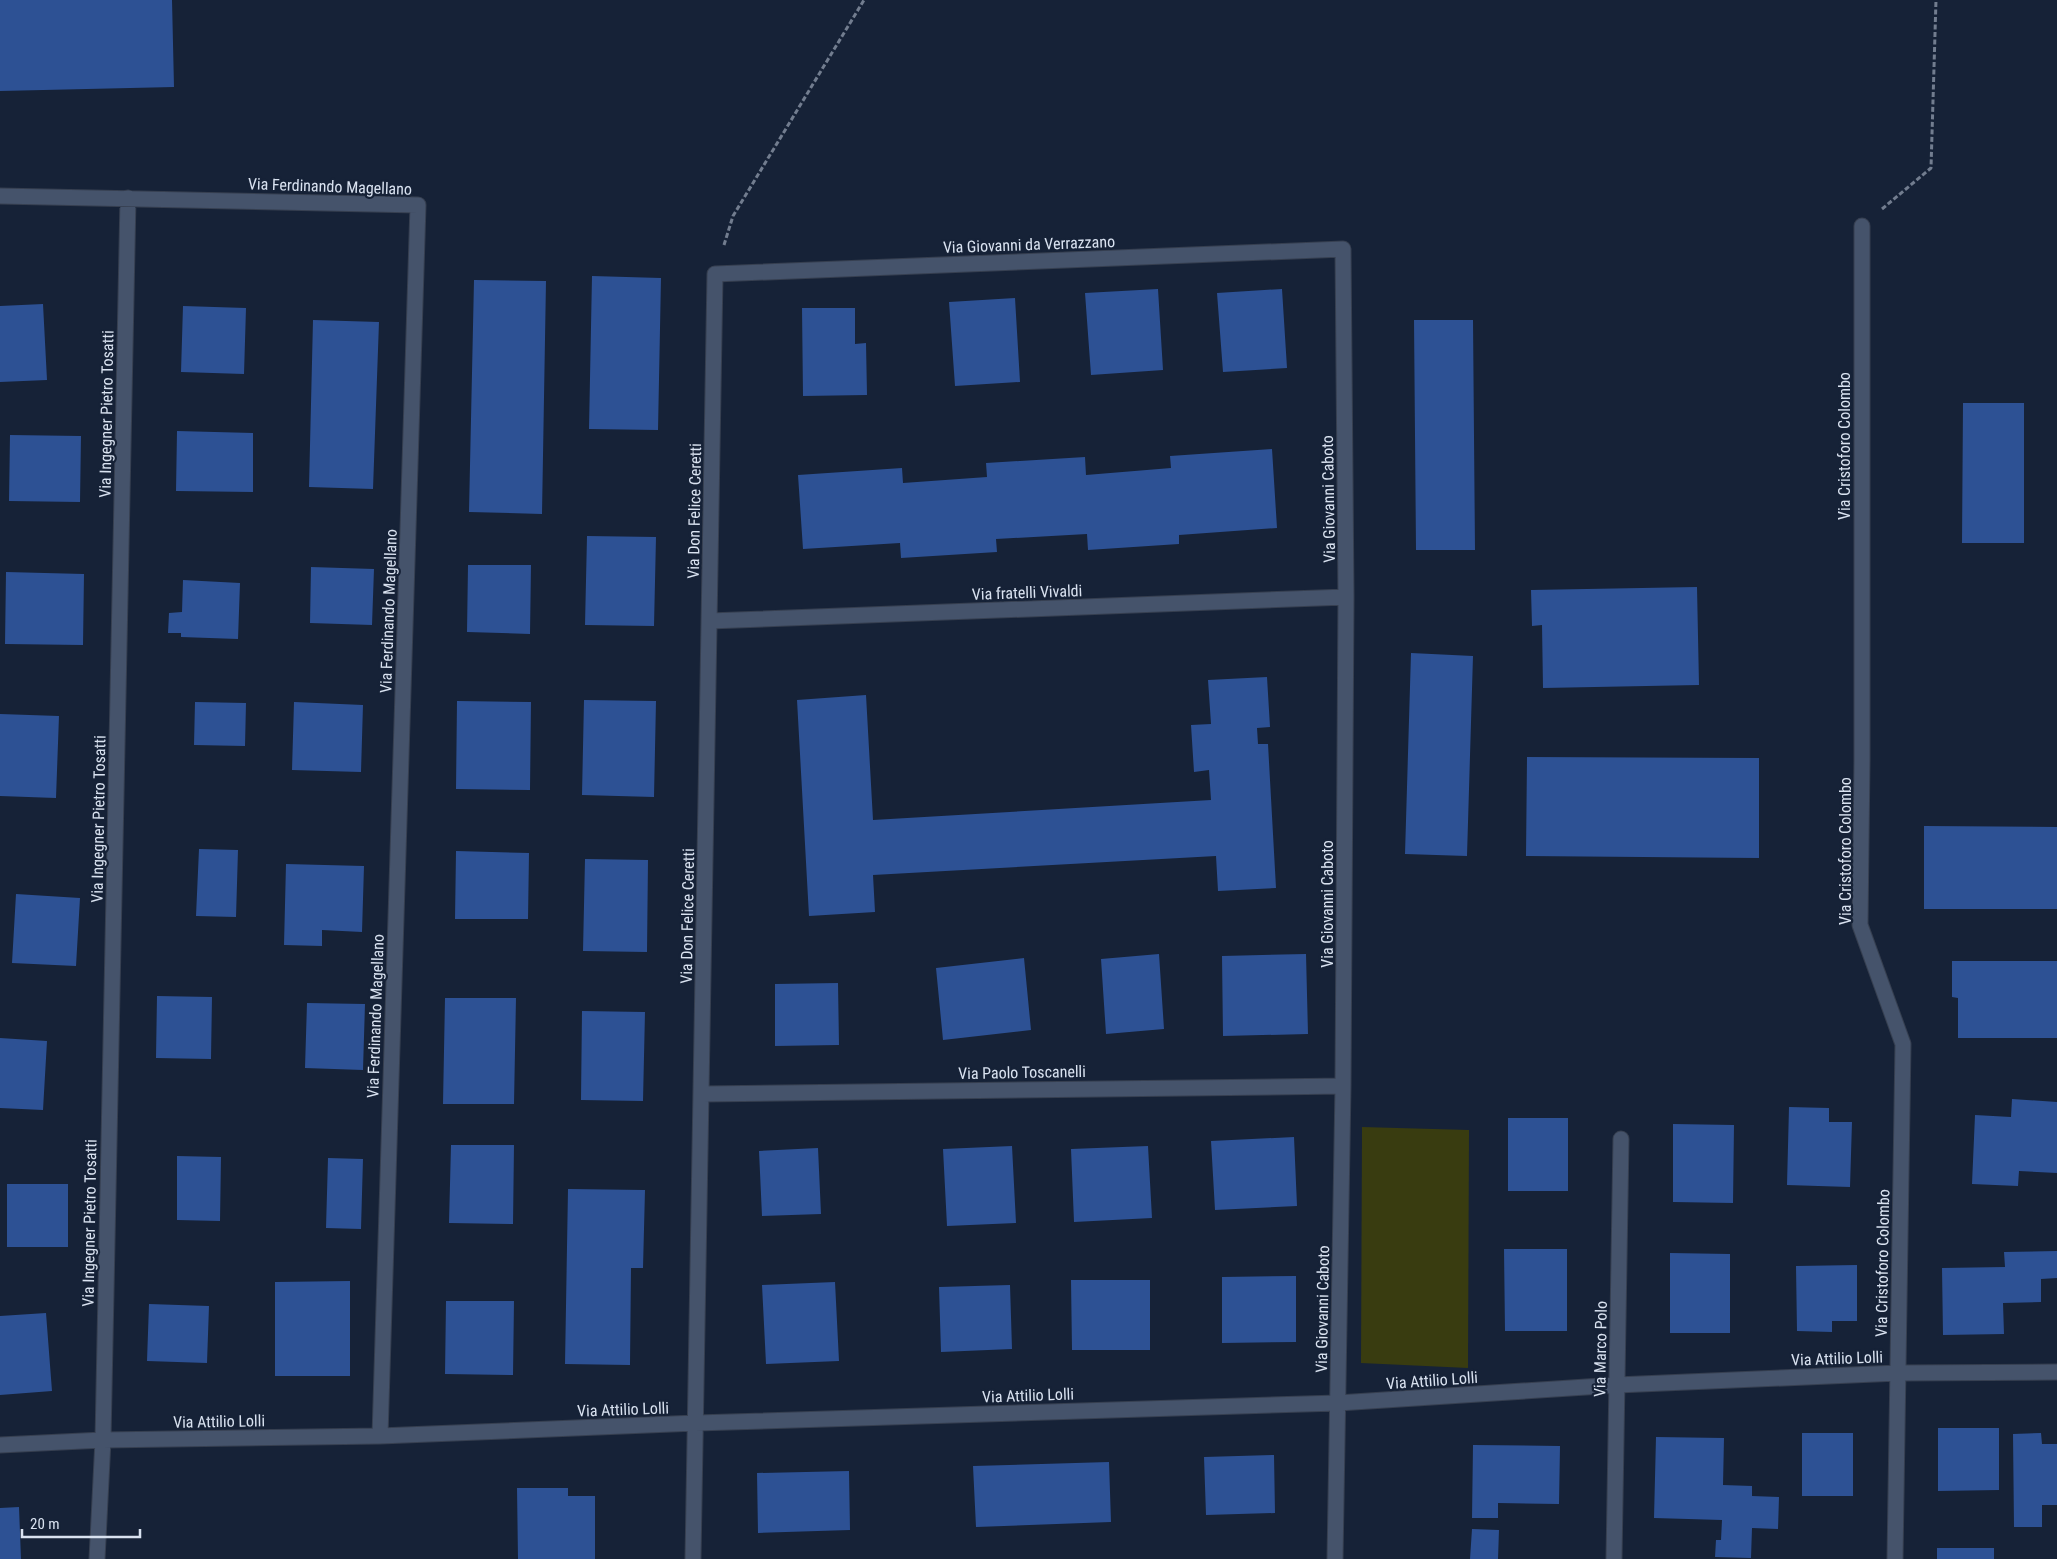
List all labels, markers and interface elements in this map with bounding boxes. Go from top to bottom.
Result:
street label: Via Ferdinando Magellano [248,174,412,199]
street label: Via Giovanni da Verrazzano [943,232,1115,257]
street label: Via Ingegner Pietro Tosatti [96,330,117,498]
street label: Via Cristoforo Colombo [1835,372,1854,520]
street label: Via Giovanni Caboto [1318,435,1339,563]
street label: Via Don Felice Ceretti [684,443,705,579]
street label: Via Ferdinando Magellano [376,529,401,693]
street label: Via fratelli Vivaldi [971,581,1083,604]
street label: Via Ingegner Pietro Tosatti [88,735,109,903]
street label: Via Cristoforo Colombo [1836,777,1855,925]
street label: Via Giovanni Caboto [1318,840,1337,968]
street label: Via Don Felice Ceretti [677,848,698,984]
street label: Via Ferdinando Magellano [363,934,388,1098]
street label: Via Paolo Toscanelli [958,1062,1086,1083]
street label: Via Ingegner Pietro Tosatti [79,1139,100,1307]
street label: Via Cristoforo Colombo [1872,1189,1893,1337]
street label: Via Giovanni Caboto [1312,1245,1333,1373]
street label: Via Marco Polo [1590,1301,1611,1397]
street label: Via Attilio Lolli [1791,1347,1883,1370]
street label: Via Attilio Lolli [1386,1368,1479,1393]
street label: Via Attilio Lolli [982,1384,1074,1407]
street label: Via Attilio Lolli [577,1398,669,1421]
street label: Via Attilio Lolli [173,1411,265,1432]
scale bar [22,1506,140,1538]
text: 20 m [30,1515,60,1533]

